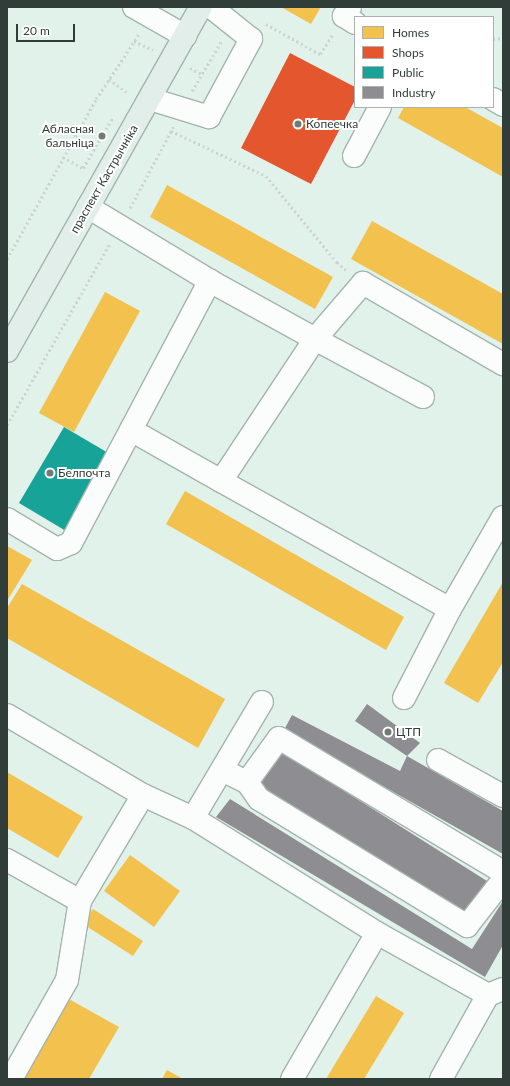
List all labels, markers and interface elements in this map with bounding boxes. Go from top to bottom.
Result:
scale bar [18,16,77,42]
legend [354,16,494,108]
text: 20 m [23,23,50,38]
text: Homes [392,25,429,40]
text: Shops [392,45,424,60]
text: Public [392,65,424,80]
text: Industry [392,85,435,100]
place label: Копеечка [306,117,358,131]
marker: Копеечка [293,119,303,129]
place label: Абласная бальніца [42,122,94,150]
street label: праспект Кастрычніка [67,122,141,236]
marker: Абласная бальніца [97,131,107,141]
place label: Белпочта [58,466,110,480]
marker: Белпочта [45,468,55,478]
place label: ЦТП [396,725,421,739]
marker: ЦТП [383,727,393,737]

